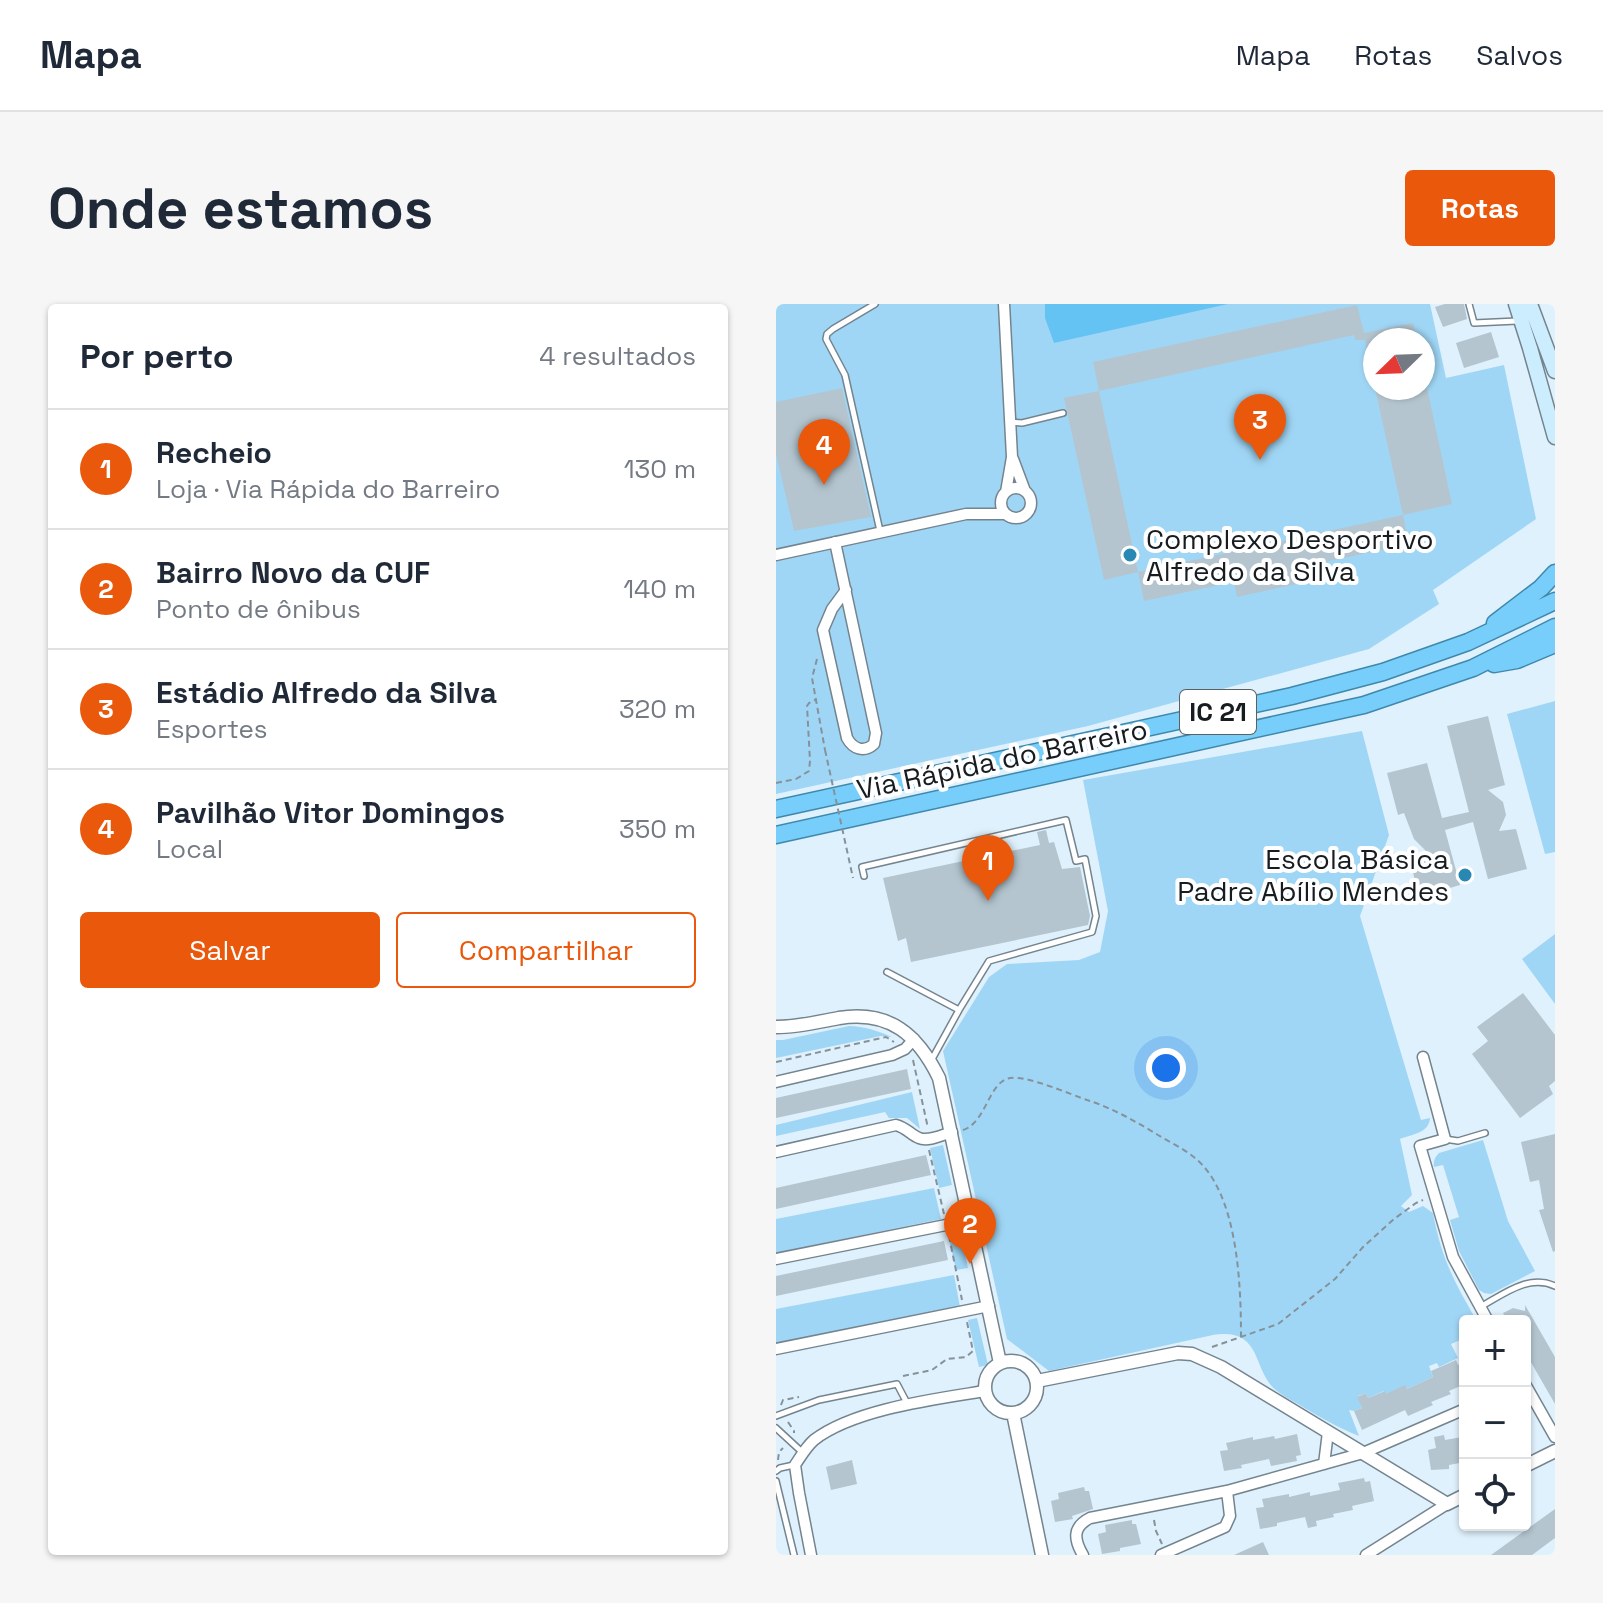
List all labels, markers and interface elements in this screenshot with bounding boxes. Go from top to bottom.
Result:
text: Mapa [40,31,142,79]
text: Mapa [1236,37,1310,73]
text: Rotas [1354,37,1432,73]
text: Salvos [1476,37,1563,73]
button: Rotas [1405,170,1555,246]
text: Onde estamos [48,173,433,244]
north arrow [1363,328,1435,400]
text: Por perto [80,335,234,378]
text: 4 resultados [539,339,696,373]
pin: 3 [1234,394,1286,460]
pin: 4 [798,419,850,485]
text: Recheio [156,433,272,472]
text: 1 [100,452,112,486]
text: 130 m [624,452,696,486]
text: Loja · Via Rápida do Barreiro [156,472,500,506]
place label: Complexo Desportivo Alfredo da Silva [1146,521,1433,589]
marker: Complexo Desportivo Alfredo da Silva [1121,546,1139,564]
text: Bairro Novo da CUF [156,553,430,592]
text: 2 [98,572,114,606]
text: 140 m [623,572,696,606]
text: Ponto de ônibus [156,592,361,626]
text: Estádio Alfredo da Silva [156,673,497,712]
road number: IC 21 [1180,690,1256,734]
text: 3 [98,692,114,726]
text: 320 m [619,692,696,726]
street label: Via Rápida do Barreiro [853,711,1151,807]
text: Esportes [156,712,268,746]
text: Pavilhão Vitor Domingos [156,793,505,832]
text: 4 [98,812,114,846]
text: 350 m [619,812,696,846]
text: Local [156,832,223,866]
pin: 1 [962,835,1014,901]
place label: Escola Básica Padre Abílio Mendes [1177,841,1449,909]
marker: Escola Básica Padre Abílio Mendes [1456,866,1474,884]
button: Salvar [80,912,380,988]
button: Compartilhar [396,912,696,988]
your location [1146,1048,1186,1088]
pin: 2 [944,1198,996,1264]
map controls [1459,1315,1531,1531]
button: + [1459,1315,1531,1387]
button: − [1459,1387,1531,1459]
button: locate [1459,1459,1531,1531]

